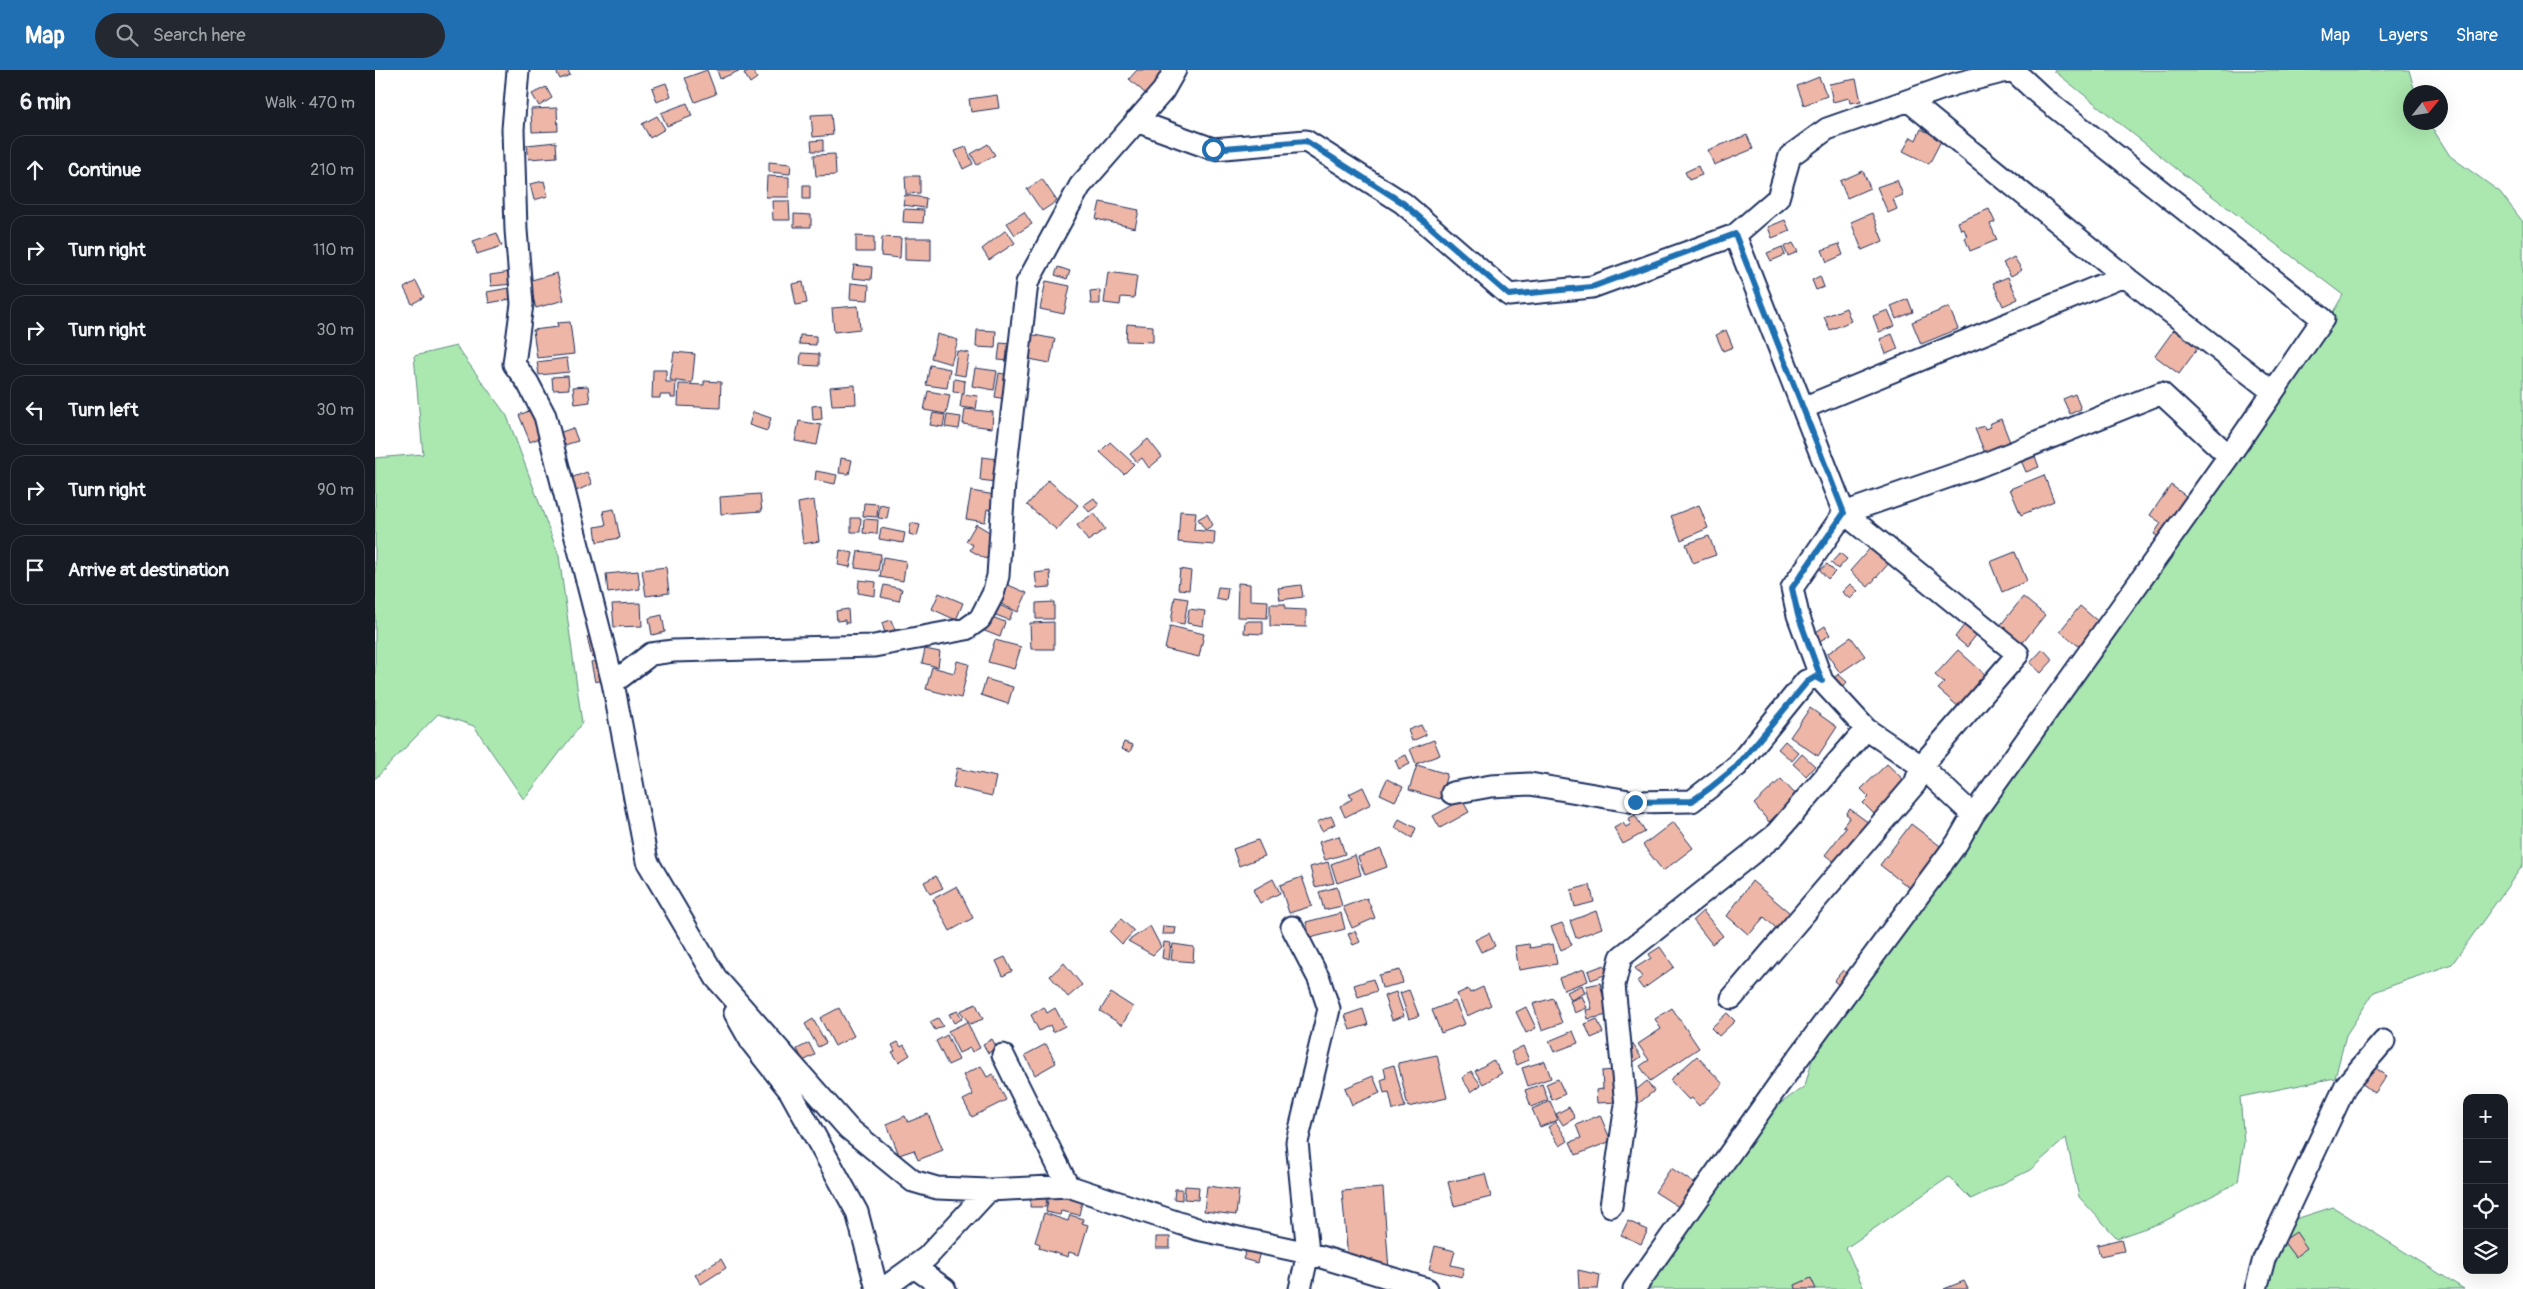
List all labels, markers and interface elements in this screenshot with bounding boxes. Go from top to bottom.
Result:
search box [95,13,445,58]
text: Map [25,21,65,50]
icon: search [113,21,141,49]
text: Search here [153,23,246,47]
text: Map [2321,24,2350,47]
text: Layers [2378,24,2428,47]
text: Share [2456,24,2498,47]
north arrow [2403,85,2448,130]
text: 6 min [20,89,71,116]
text: Walk · 470 m [265,93,355,113]
route start [1202,138,1225,161]
icon: ahead [21,156,49,184]
text: Continue [68,158,141,182]
text: 210 m [310,160,354,180]
icon: right [21,236,49,264]
text: Turn right [68,238,146,262]
text: 110 m [313,240,354,260]
icon: right [21,316,49,344]
text: Turn right [68,318,146,342]
text: 30 m [316,320,354,340]
icon: left [21,396,49,424]
text: Turn left [68,398,138,422]
text: 30 m [316,400,354,420]
icon: right [21,476,49,504]
text: Turn right [68,478,146,502]
text: 90 m [317,480,354,500]
icon: arrive [21,556,49,584]
text: Arrive at destination [68,558,229,582]
route end [1624,791,1647,814]
map controls [2463,1094,2508,1274]
button: + [2463,1094,2508,1139]
button: − [2463,1139,2508,1184]
button: locate [2463,1184,2508,1229]
button: layers [2463,1229,2508,1274]

